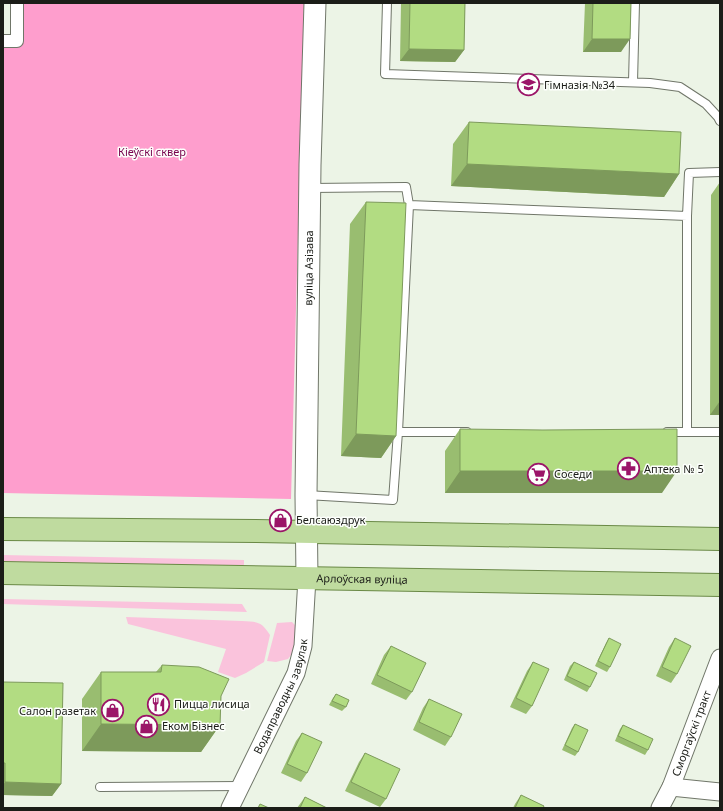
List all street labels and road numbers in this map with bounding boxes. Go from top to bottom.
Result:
street label: вуліца Азізава [300,230,316,306]
street label: Арлоўская вуліца [316,570,408,587]
street label: Водаправодны завулак [250,638,310,756]
street label: Сморгаўскі тракт [668,688,714,778]

